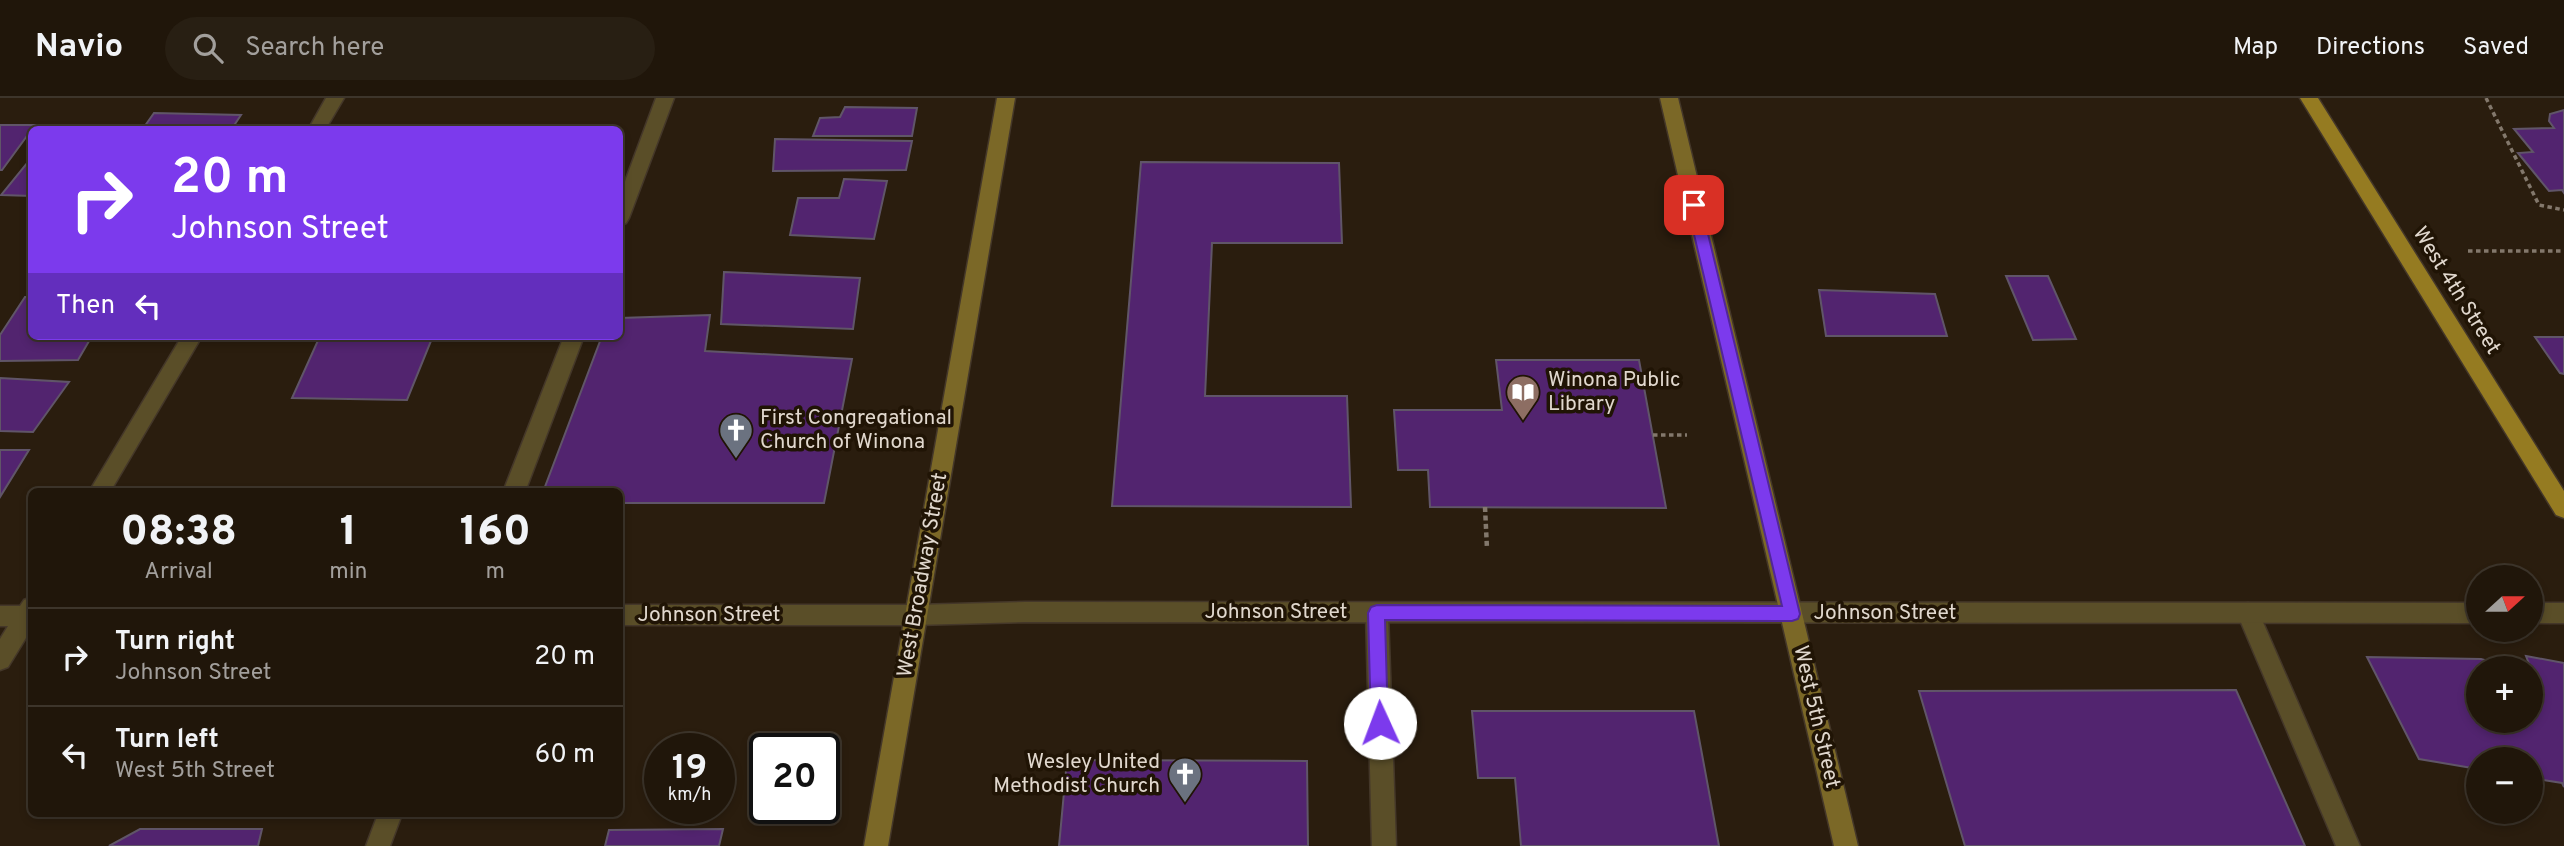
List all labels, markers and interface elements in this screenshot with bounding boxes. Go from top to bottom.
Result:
search box [165,17,655,80]
text: Navio [35,27,123,69]
icon: search [189,29,227,67]
text: Search here [245,32,384,65]
text: Map [2233,33,2278,63]
text: Directions [2316,33,2425,63]
text: Saved [2463,33,2529,63]
text: 20 m [171,149,288,211]
icon: right [56,154,147,245]
pin [1664,175,1724,235]
icon: arrive [1675,186,1713,224]
text: Johnson Street [171,210,389,250]
street label: West 4th Street [2406,222,2506,360]
icon: left [129,287,167,325]
text: Then [56,290,115,323]
place label: Winona Public Library [1548,367,1681,418]
library icon: Winona Public Library [1504,373,1542,422]
place label: First Congregational Church of Winona [760,405,952,456]
church icon: First Congregational Church of Winona [717,411,755,460]
street label: West Broadway Street [892,471,954,679]
text: 08:38 [120,507,237,560]
text: 1 [340,507,357,560]
text: 160 [460,507,531,560]
text: Arrival [144,558,213,587]
text: min [329,558,368,587]
text: m [486,558,505,587]
north arrow [2466,565,2543,642]
map controls [2466,565,2543,824]
street label: Johnson Street [1205,599,1347,626]
street label: Johnson Street [1814,600,1956,627]
street label: Johnson Street [638,602,780,629]
text: Turn right [115,626,235,659]
icon: right [56,638,94,676]
text: 20 m [534,641,595,674]
street label: West 5th Street [1786,643,1846,791]
button: + [2466,656,2543,733]
text: Johnson Street [115,659,272,688]
position arrow [1343,686,1417,760]
text: Turn left [115,724,219,757]
speed limit sign: 20 [749,733,840,824]
icon: left [56,736,94,774]
text: 60 m [535,739,595,772]
text: 19 [672,747,707,791]
button: − [2466,747,2543,824]
place label: Wesley United Methodist Church [993,749,1160,800]
church icon: Wesley United Methodist Church [1166,755,1204,804]
text: West 5th Street [115,757,275,786]
text: km/h [668,784,711,807]

